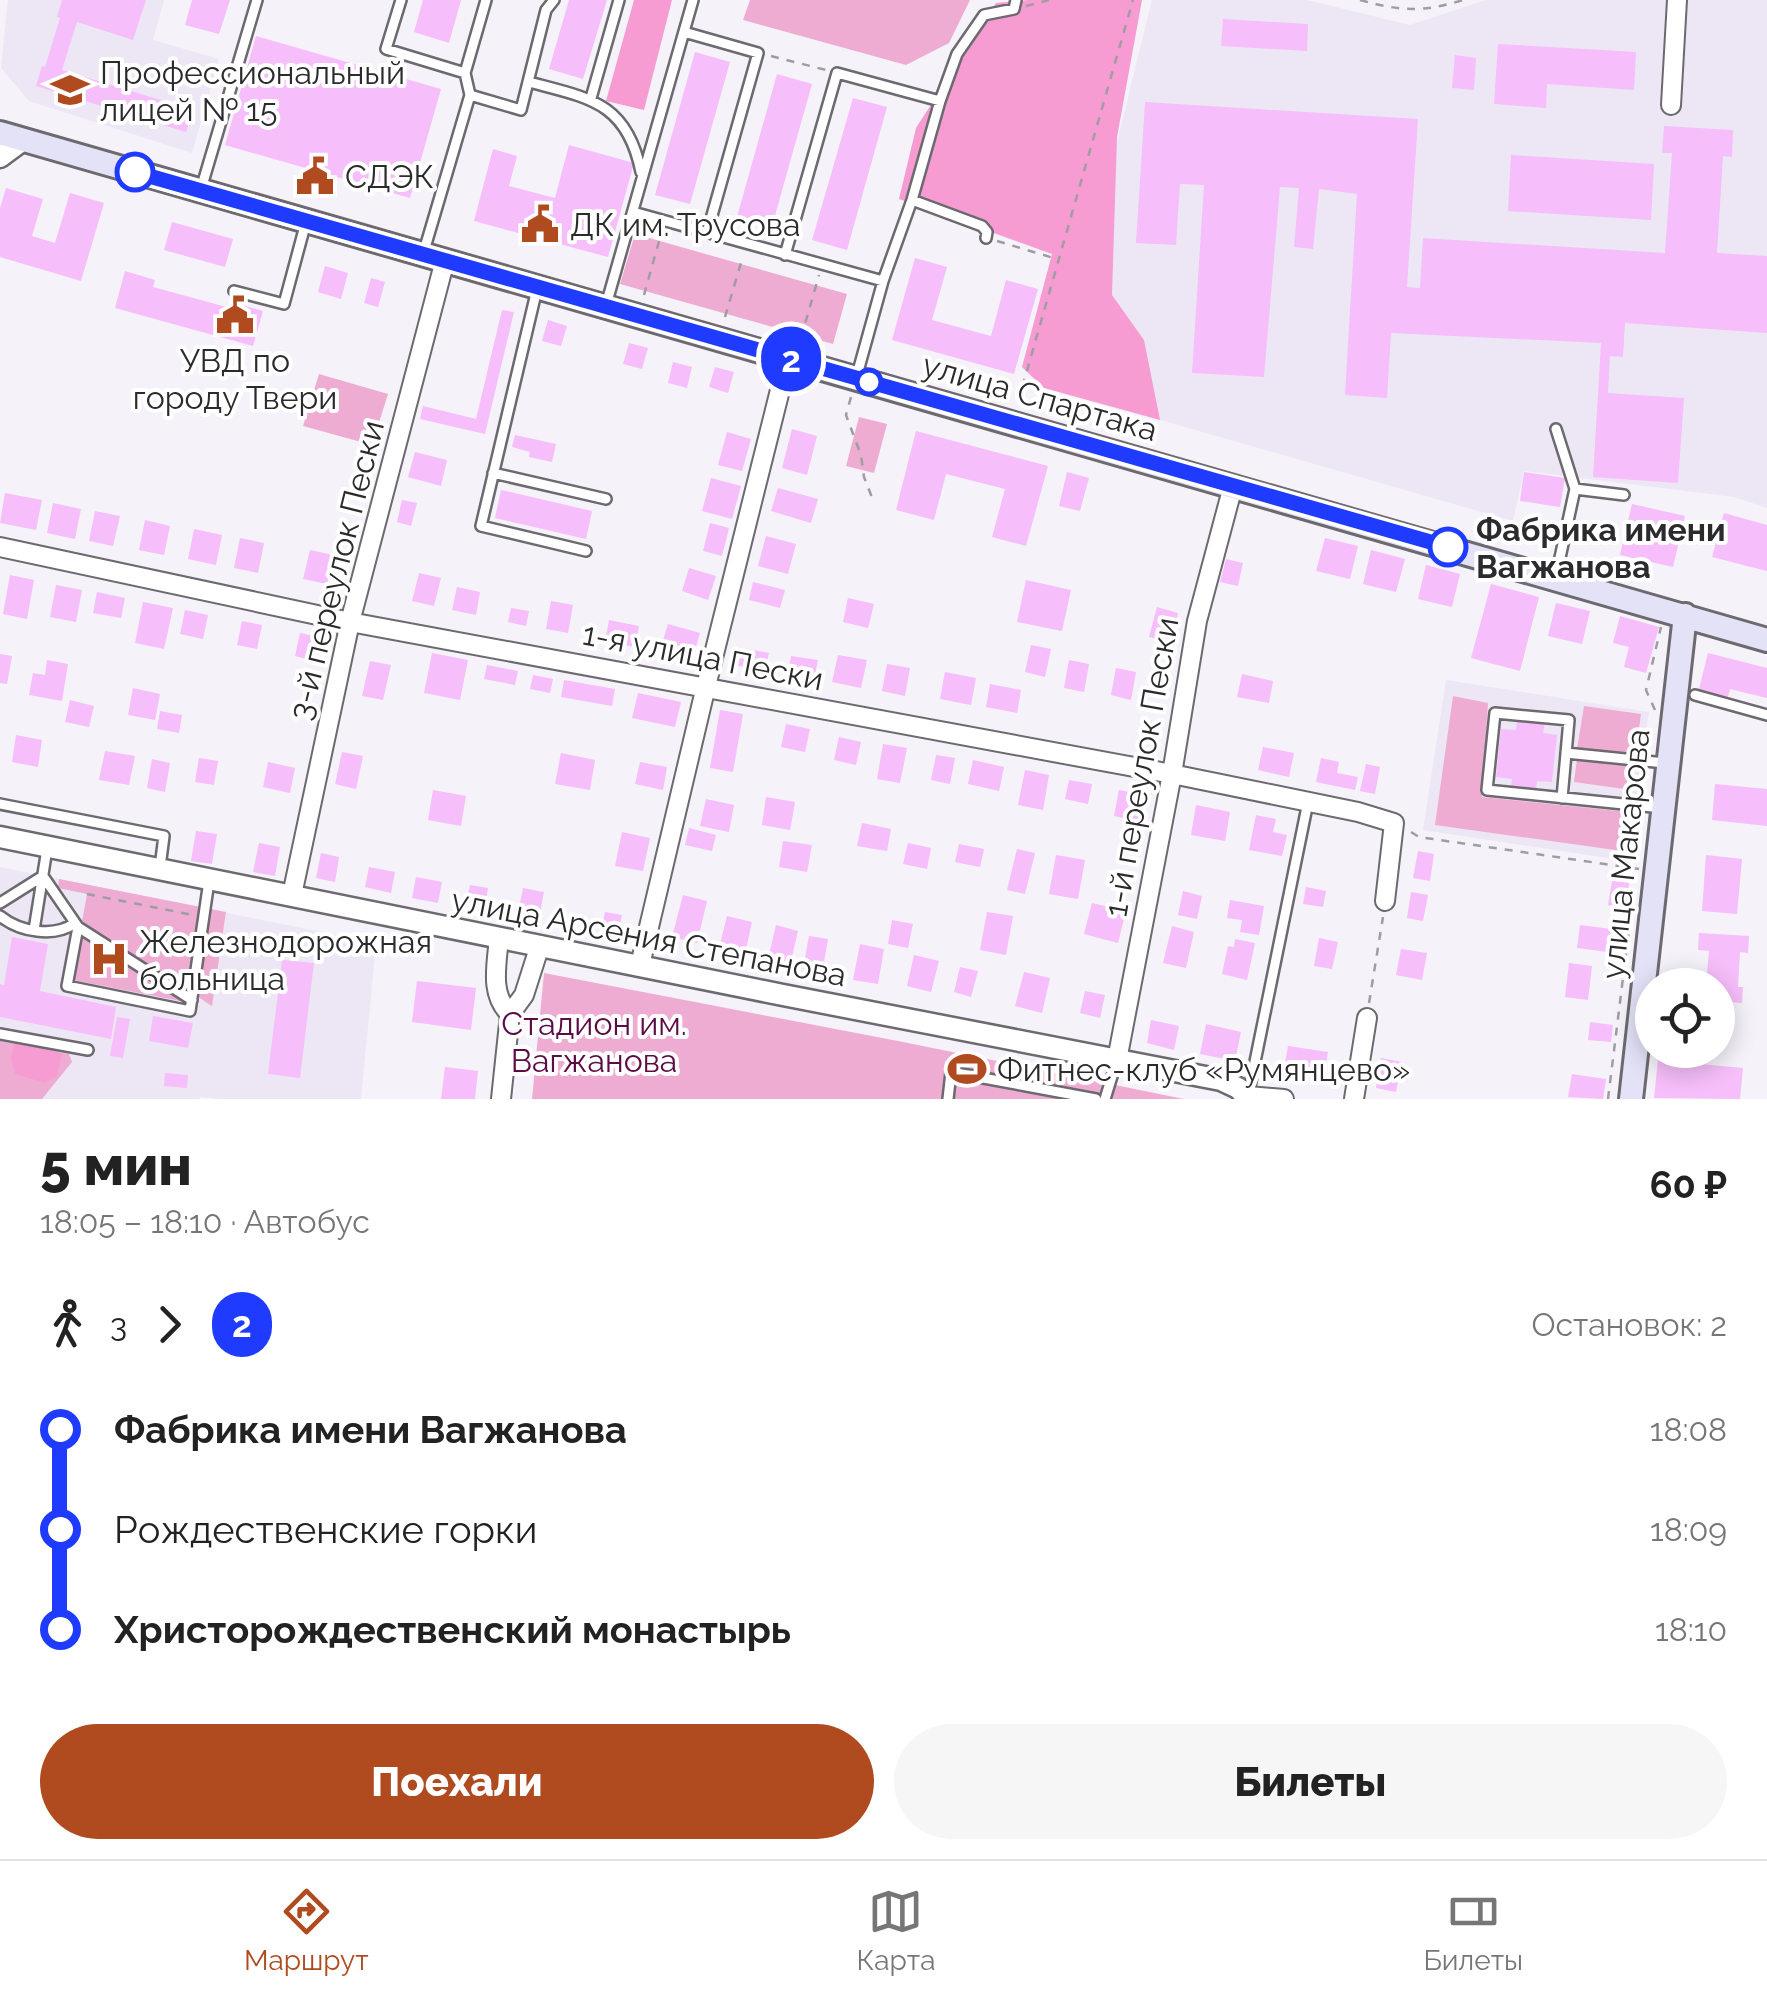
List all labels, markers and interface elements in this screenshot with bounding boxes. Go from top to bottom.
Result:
place label: Профессиональный лицей № 15 [100,54,405,128]
school or university icon: Профессиональный лицей № 15 [49,69,91,111]
unlabelled marker [116,153,154,191]
public building icon: СДЭК [294,155,336,197]
place label: СДЭК [345,158,434,195]
public building icon: ДК им. Трусова [519,203,561,245]
place label: ДК им. Трусова [570,206,800,243]
public building icon: УВД по городу Твери [214,294,256,336]
line badge: 2 [758,326,824,392]
text: 2 [781,339,801,380]
place label: УВД по городу Твери [133,342,337,416]
street label: улица Спартака [918,346,1162,448]
unlabelled marker [856,369,882,395]
street label: 3-й переулок Пески [281,417,391,723]
place label: Фабрика имени Вагжанова [1476,511,1726,585]
marker: Фабрика имени Вагжанова [1429,528,1467,566]
street label: 1-й переулок Пески [1096,614,1186,920]
street label: 1-я улица Пески [580,615,826,697]
street label: улица Макарова [1593,727,1657,981]
street label: улица Арсения Степанова [448,881,850,993]
place label: Железнодорожная больница [139,923,432,997]
hospital icon: Железнодорожная больница [88,938,130,980]
map controls [1635,968,1735,1068]
button: locate [1635,968,1735,1068]
park label: Стадион им. Вагжанова [501,1005,687,1079]
sports icon: Фитнес-клуб «Румянцево» [946,1048,988,1090]
place label: Фитнес-клуб «Румянцево» [997,1051,1410,1088]
text: 5 мин [40,1133,192,1198]
text: 60 ₽ [1649,1162,1727,1207]
text: 18:05 – 18:10 · Автобус [40,1203,370,1240]
icon: walk [40,1297,95,1352]
icon: forward [142,1297,197,1352]
text: 2 [232,1304,252,1345]
text: 3 [110,1306,127,1343]
text: Остановок: 2 [1531,1306,1727,1343]
text: Фабрика имени Вагжанова [114,1407,627,1452]
text: 18:08 [1650,1411,1727,1448]
text: Рождественские горки [114,1507,537,1552]
text: 18:09 [1650,1511,1727,1548]
text: Христорождественский монастырь [114,1607,791,1652]
text: 18:10 [1655,1611,1727,1648]
button: Поехали [40,1724,874,1839]
button: Билеты [894,1724,1727,1839]
tab: Маршрут [244,1884,369,1977]
tab: Карта [857,1884,935,1977]
tab: Билеты [1423,1884,1523,1977]

